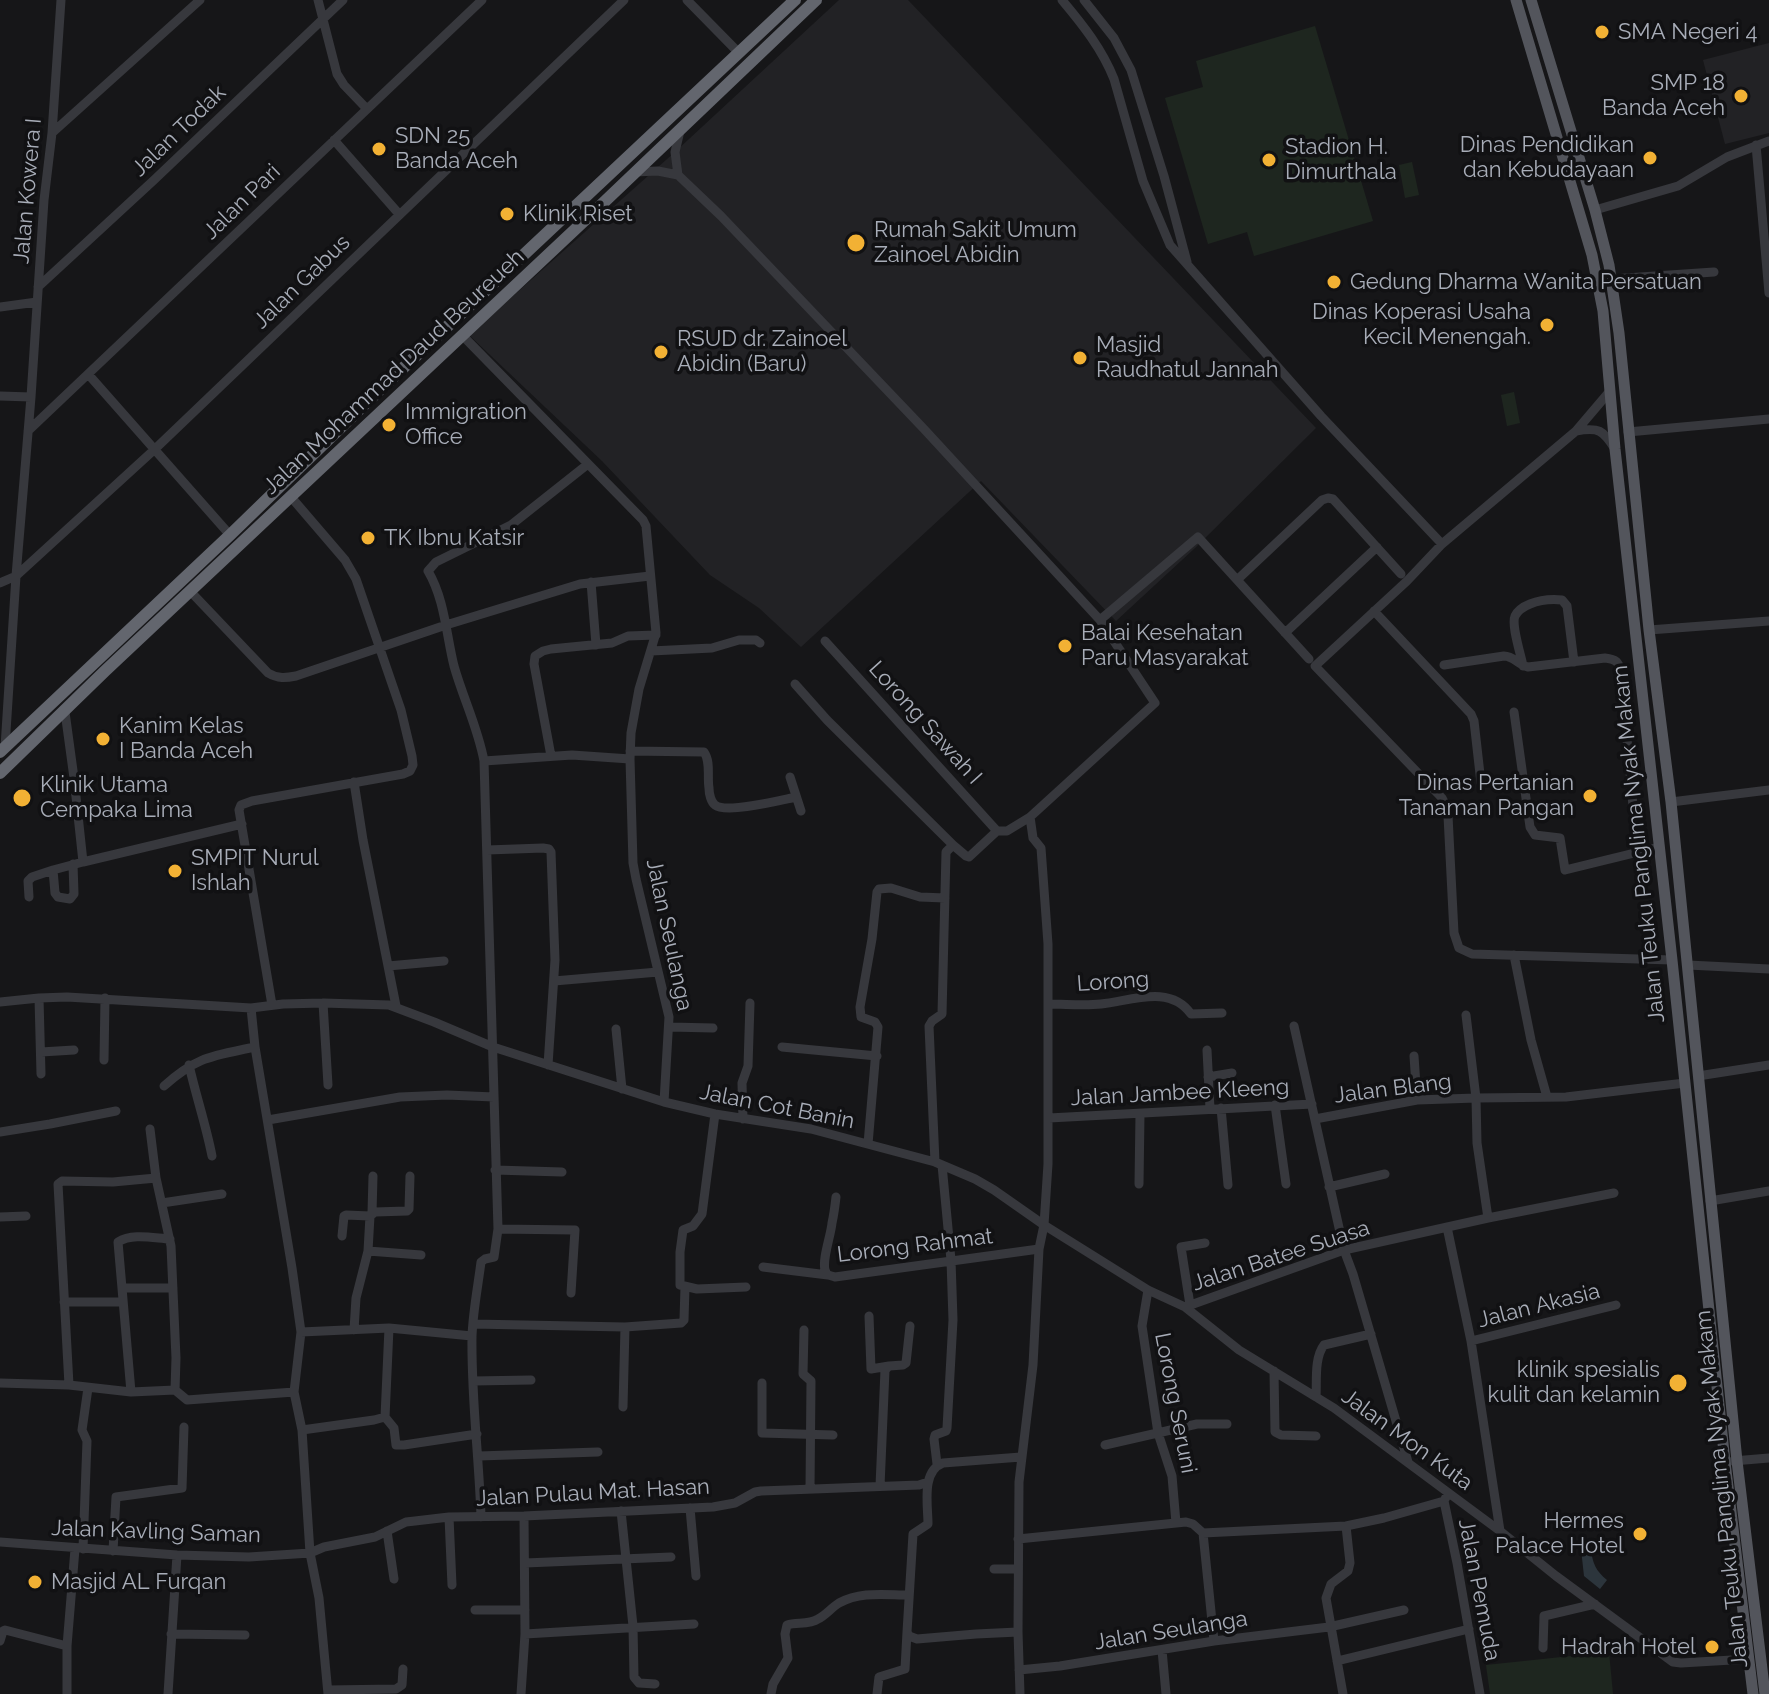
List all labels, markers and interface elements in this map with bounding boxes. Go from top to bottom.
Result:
place label: SMA Negeri 4 [1618,19,1757,45]
marker: SMA Negeri 4 [1593,23,1611,41]
place label: SMP 18 Banda Aceh [1602,70,1725,122]
street label: Jalan Todak [127,80,231,182]
marker: SMP 18 Banda Aceh [1732,87,1750,105]
street label: Jalan Kowera I [8,117,48,265]
place label: SDN 25 Banda Aceh [395,123,518,174]
place label: Dinas Pendidikan dan Kebudayaan [1460,132,1634,184]
place label: Stadion H. Dimurthala [1285,134,1397,186]
marker: SDN 25 Banda Aceh [370,140,388,158]
marker: Dinas Pendidikan dan Kebudayaan [1641,149,1659,167]
marker: Stadion H. Dimurthala [1260,151,1278,169]
street label: Jalan Pari [198,159,286,245]
place label: Klinik Riset [523,201,633,227]
marker: Klinik Riset [498,205,516,223]
place label: Rumah Sakit Umum Zainoel Abidin [874,217,1077,268]
street label: Jalan Gabus [248,230,356,334]
marker: Rumah Sakit Umum Zainoel Abidin [845,232,867,254]
street label: Jalan Mohammad Daud Beureueh [258,244,530,500]
place label: Gedung Dharma Wanita Persatuan [1350,269,1702,295]
marker: Gedung Dharma Wanita Persatuan [1325,273,1343,291]
place label: Dinas Koperasi Usaha Kecil Menengah. [1312,299,1531,350]
marker: Dinas Koperasi Usaha Kecil Menengah. [1538,316,1556,334]
place label: RSUD dr. Zainoel Abidin (Baru) [677,326,847,378]
place label: Masjid Raudhatul Jannah [1096,332,1279,384]
marker: RSUD dr. Zainoel Abidin (Baru) [652,343,670,361]
marker: Masjid Raudhatul Jannah [1071,349,1089,367]
place label: Immigration Office [405,399,527,450]
marker: Immigration Office [380,416,398,434]
place label: TK Ibnu Katsir [384,525,524,551]
marker: TK Ibnu Katsir [359,529,377,547]
place label: Balai Kesehatan Paru Masyarakat [1081,620,1249,672]
marker: Balai Kesehatan Paru Masyarakat [1056,637,1074,655]
street label: Lorong Sawah I [863,656,987,790]
street label: Jalan Teuku Panglima Nyak Makam [1607,664,1671,1024]
place label: Kanim Kelas I Banda Aceh [119,713,253,764]
marker: Kanim Kelas I Banda Aceh [94,730,112,748]
place label: Dinas Pertanian Tanaman Pangan [1399,770,1574,822]
place label: Klinik Utama Cempaka Lima [40,772,193,824]
marker: Klinik Utama Cempaka Lima [11,787,33,809]
marker: Dinas Pertanian Tanaman Pangan [1581,787,1599,805]
place label: SMPIT Nurul Ishlah [191,845,319,896]
street label: Jalan Seulanga [640,857,698,1013]
marker: SMPIT Nurul Ishlah [166,862,184,880]
street label: Lorong [1076,966,1150,998]
street label: Jalan Blang [1333,1069,1453,1109]
street label: Jalan Jambee Kleeng [1070,1074,1290,1112]
street label: Jalan Cot Banin [697,1079,857,1135]
street label: Jalan Batee Suasa [1189,1215,1373,1297]
street label: Lorong Rahmat [836,1223,994,1269]
street label: Jalan Akasia [1475,1278,1603,1334]
street label: Jalan Teuku Panglima Nyak Makam [1690,1309,1754,1669]
street label: Lorong Seruni [1148,1330,1202,1476]
place label: klinik spesialis kulit dan kelamin [1488,1357,1660,1408]
marker: klinik spesialis kulit dan kelamin [1667,1372,1689,1394]
street label: Jalan Mon Kuta [1336,1384,1478,1496]
street label: Jalan Pulau Mat. Hasan [475,1474,711,1512]
place label: Hermes Palace Hotel [1495,1508,1624,1560]
street label: Jalan Kavling Saman [51,1515,261,1549]
street label: Jalan Pemuda [1452,1517,1506,1663]
marker: Hermes Palace Hotel [1631,1525,1649,1543]
place label: Masjid AL Furqan [51,1569,226,1595]
marker: Masjid AL Furqan [26,1573,44,1591]
street label: Jalan Seulanga [1093,1606,1249,1656]
place label: Hadrah Hotel [1561,1634,1696,1660]
marker: Hadrah Hotel [1703,1638,1721,1656]

